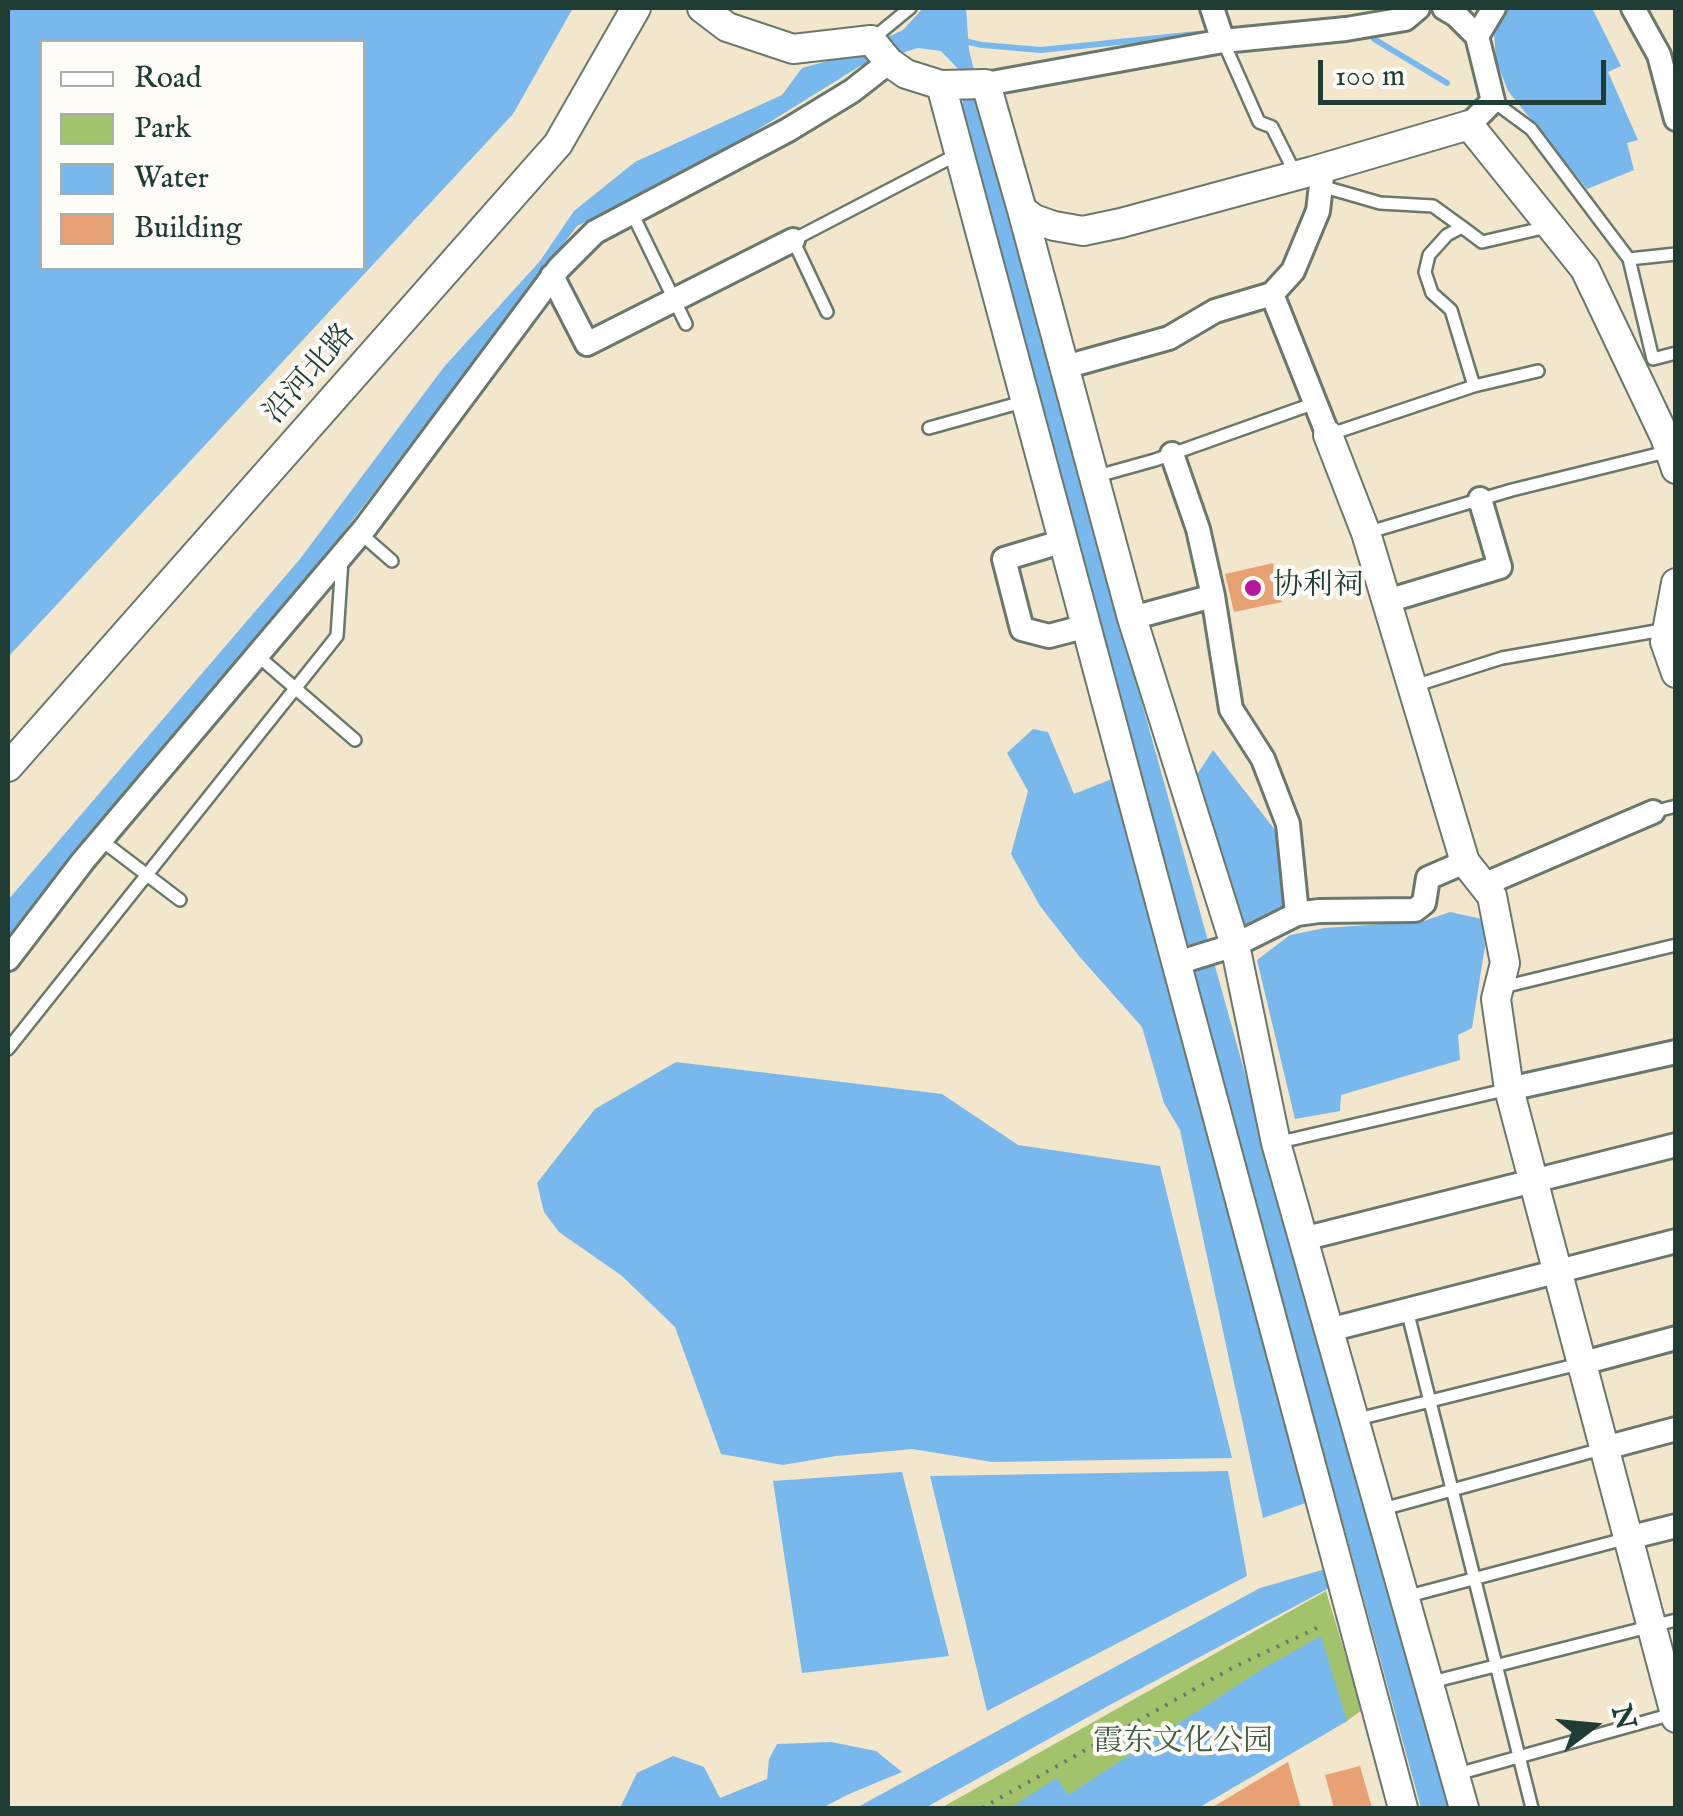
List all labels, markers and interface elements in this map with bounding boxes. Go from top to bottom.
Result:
legend [40,40,365,270]
scale bar [1323,40,1610,102]
text: 100 m [1335,58,1405,96]
text: Road [134,60,202,98]
text: Park [134,110,191,148]
text: Water [134,160,209,198]
text: Building [134,210,242,248]
street label: 沿河北路 [258,318,364,432]
place label: 协利祠 [1273,570,1363,606]
marker: 协利祠 [1242,577,1264,599]
north arrow [1543,1676,1643,1776]
text: N [1602,1701,1642,1734]
park label: 霞东文化公园 [1093,1726,1273,1762]

